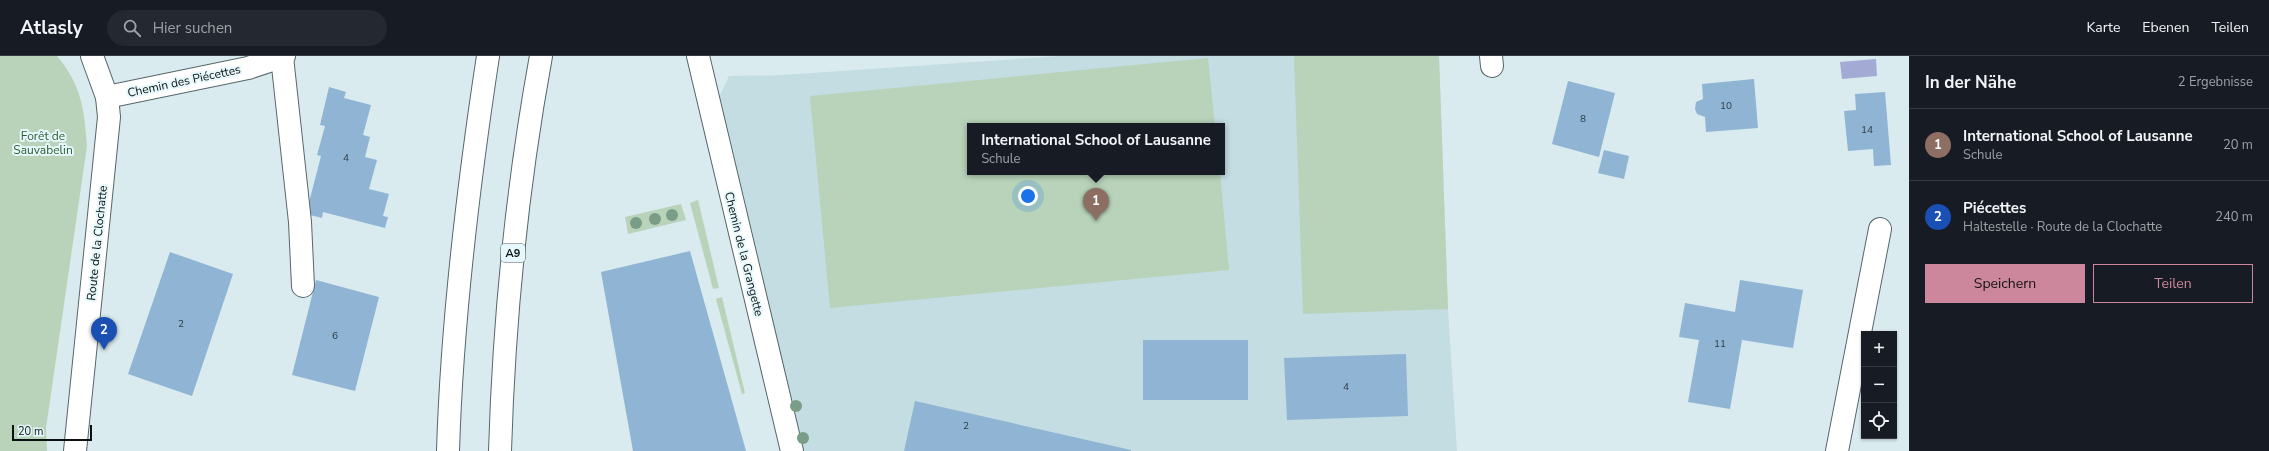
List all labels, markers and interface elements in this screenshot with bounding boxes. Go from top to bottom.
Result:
search box [107,10,387,46]
text: Atlasly [20,15,83,41]
icon: search [121,17,143,39]
text: Hier suchen [153,18,232,38]
text: Karte [2087,18,2120,37]
text: Ebenen [2142,18,2189,37]
text: Teilen [2211,18,2249,37]
street label: Chemin des Piécettes [126,61,242,101]
text: In der Nähe [1925,71,2016,94]
text: 2 Ergebnisse [2178,73,2253,91]
house number: 10 [1720,99,1732,113]
house number: 8 [1580,112,1586,126]
popup [967,123,1225,175]
house number: 14 [1861,123,1873,137]
text: International School of Lausanne [1963,126,2193,146]
park label: Forêt de Sauvabelin [13,128,73,158]
text: International School of Lausanne [981,130,1211,150]
text: 1 [1934,136,1942,154]
text: 20 m [2223,136,2253,154]
text: Schule [1963,146,2002,164]
text: Schule [981,150,1021,168]
house number: 4 [343,151,349,165]
street label: Route de la Clochatte [83,185,111,301]
your location [1018,186,1038,206]
pin: 1 [1083,188,1109,221]
street label: Chemin de la Grangette [721,190,767,318]
text: Piécettes [1963,198,2026,218]
text: 2 [1934,208,1942,226]
text: 240 m [2215,208,2253,226]
text: Haltestelle · Route de la Clochatte [1963,218,2162,236]
road number: A9 [501,244,525,262]
button: Speichern [1925,264,2085,303]
button: Teilen [2093,264,2253,303]
pin: 2 [91,317,117,350]
house number: 2 [178,317,184,331]
house number: 6 [332,329,338,343]
map controls [1861,331,1897,439]
button: + [1861,331,1897,367]
house number: 11 [1714,337,1726,351]
button: − [1861,367,1897,403]
house number: 4 [1343,380,1349,394]
button: locate [1861,403,1897,439]
house number: 2 [963,419,969,433]
scale bar [12,423,92,442]
text: 20 m [18,424,43,439]

